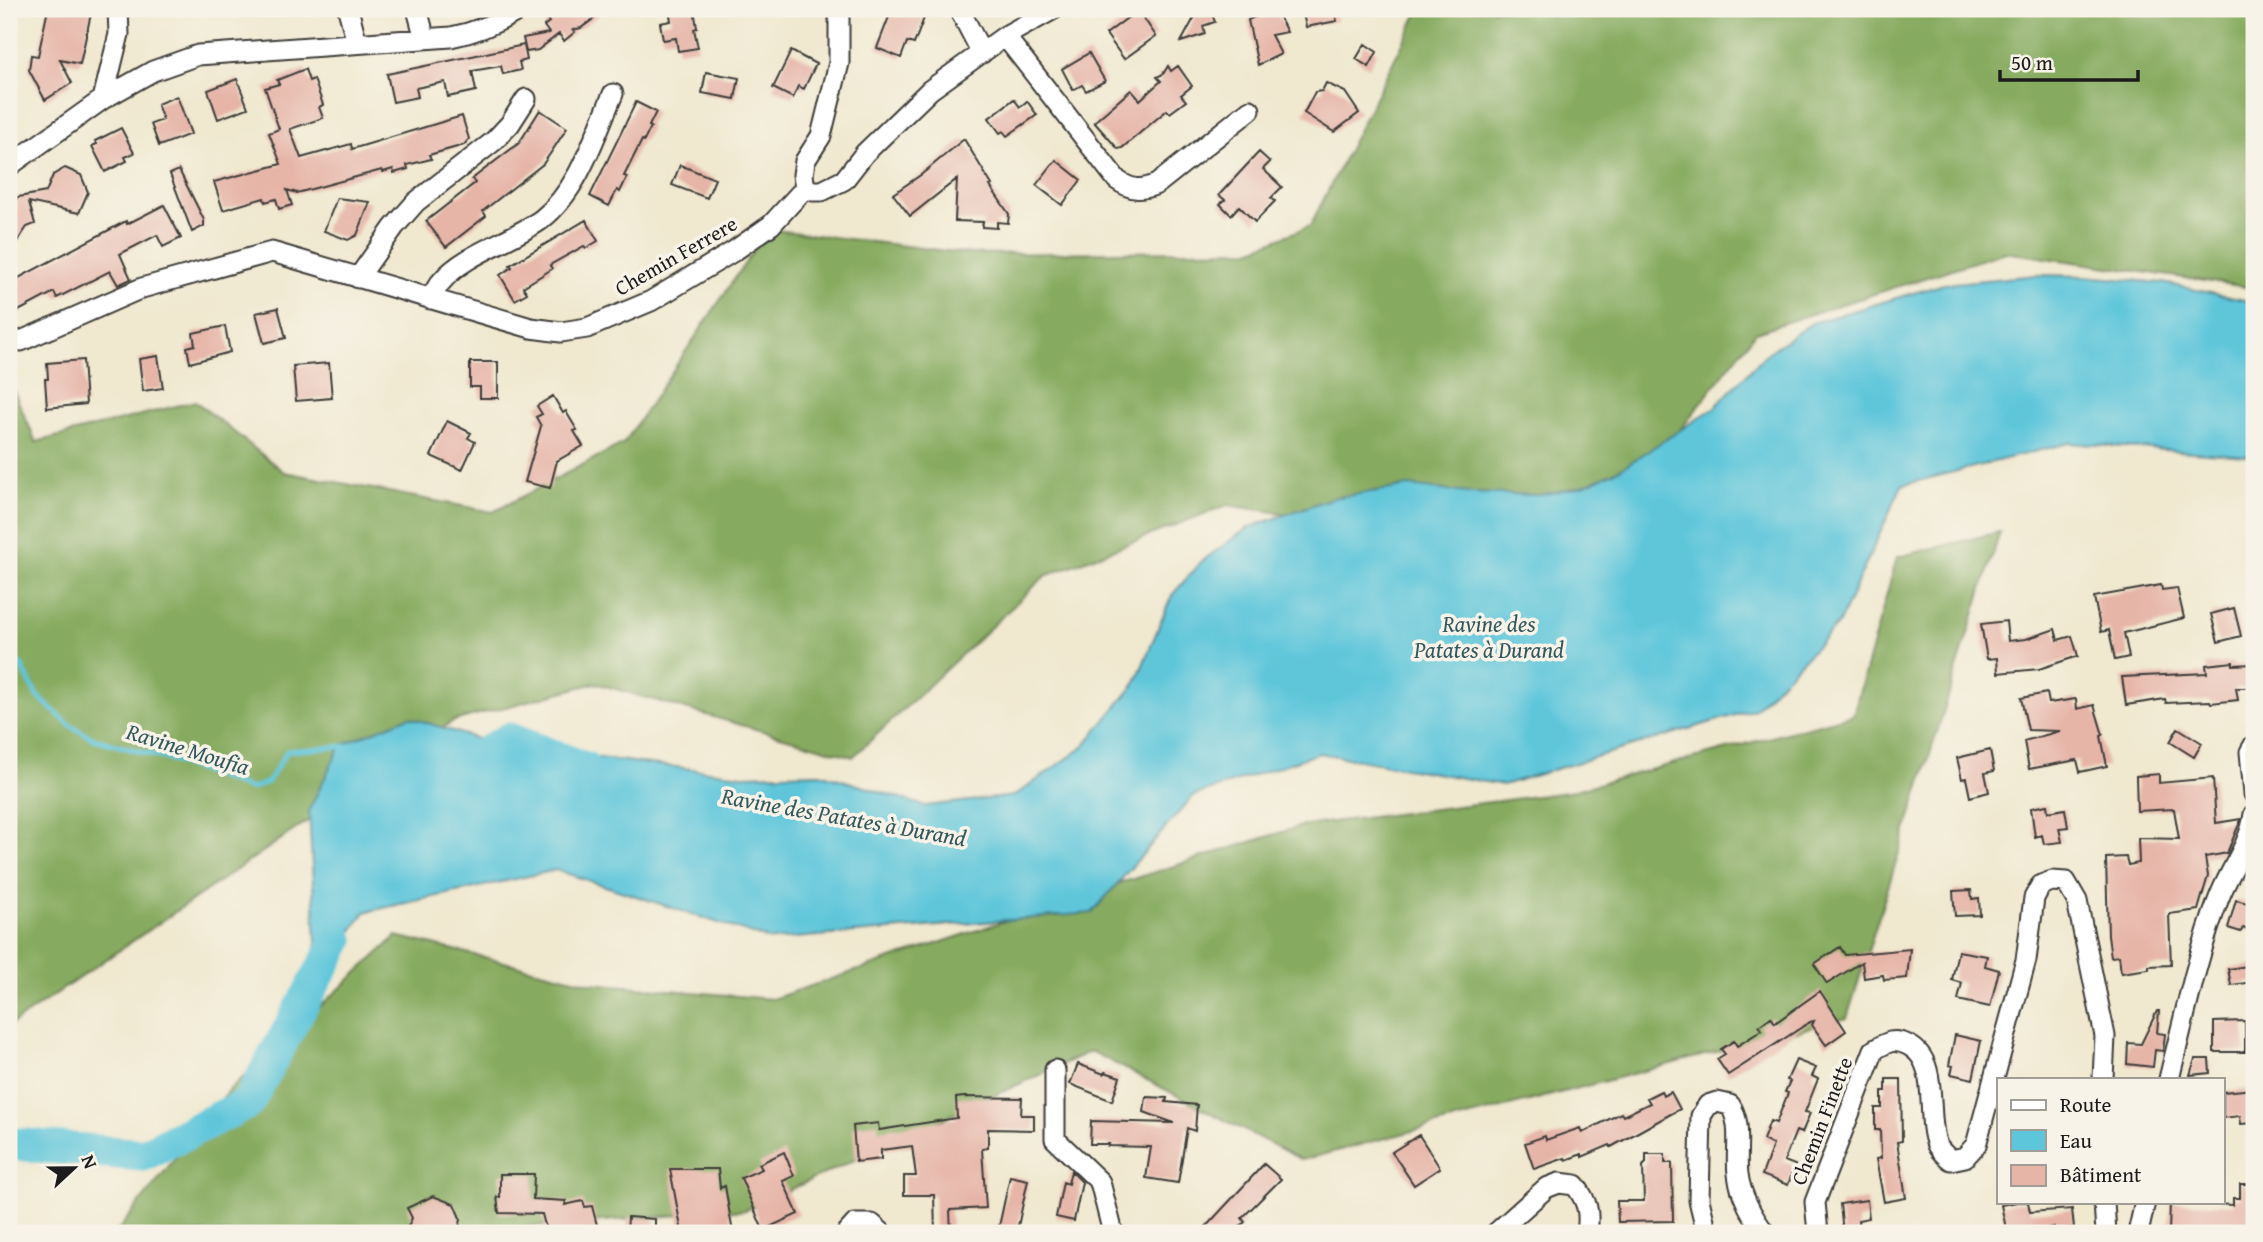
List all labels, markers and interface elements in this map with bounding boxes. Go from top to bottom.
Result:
scale bar [2000,38,2139,82]
text: 50 m [2011,47,2053,78]
street label: Chemin Ferrere [609,208,743,303]
water label: Ravine des Patates à Durand [1413,607,1564,666]
water label: Ravine Moufia [122,714,254,783]
water label: Ravine des Patates à Durand [718,779,969,854]
street label: Chemin Finette [1783,1052,1860,1189]
legend [1997,1078,2224,1204]
text: Route [2060,1089,2112,1120]
text: Eau [2060,1125,2093,1156]
north arrow [38,1134,108,1204]
text: N [74,1150,105,1173]
text: Bâtiment [2060,1159,2142,1190]

